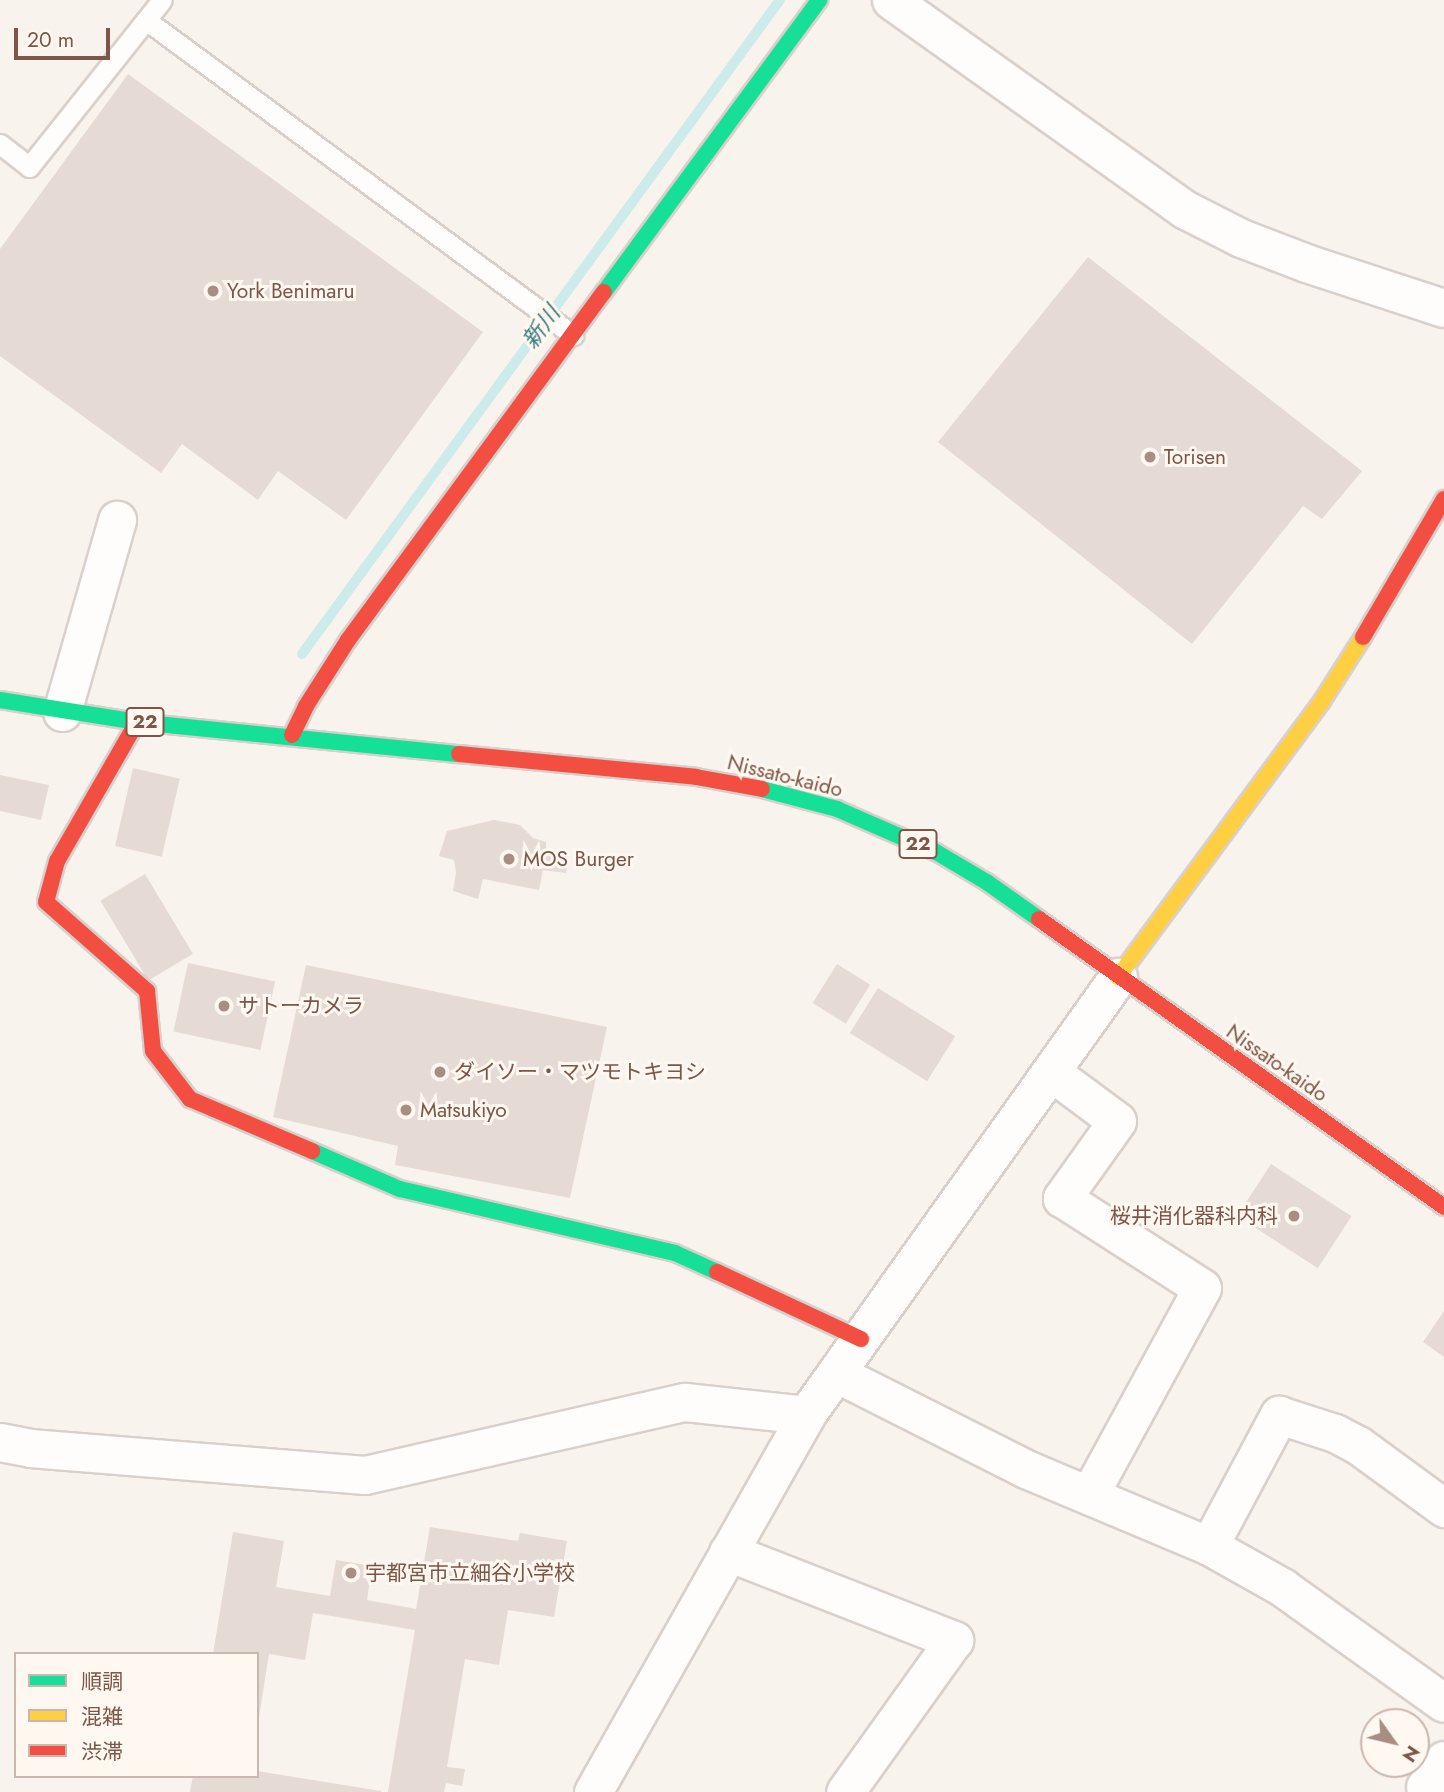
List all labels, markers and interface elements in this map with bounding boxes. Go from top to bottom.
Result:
scale bar [18,14,114,58]
text: 20 m [27,25,74,55]
place label: York Benimaru [227,278,355,304]
marker: York Benimaru [205,283,221,299]
water label: 新川 [516,300,566,354]
place label: Torisen [1164,444,1226,470]
marker: Torisen [1142,449,1158,465]
road number: 22 [124,706,166,737]
street label: Nissato-kaido [725,750,845,802]
road number: 22 [897,828,939,860]
place label: MOS Burger [523,846,634,872]
marker: MOS Burger [501,851,517,867]
place label: サトーカメラ [238,993,364,1019]
marker: サトーカメラ [216,998,232,1014]
street label: Nissato-kaido [1221,1019,1333,1107]
place label: ダイソー・マツモトキヨシ [454,1059,706,1085]
marker: ダイソー・マツモトキヨシ [432,1064,448,1080]
place label: Matsukiyo [420,1097,507,1123]
marker: Matsukiyo [398,1102,414,1118]
place label: 桜井消化器科内科 [1110,1203,1278,1229]
marker: 桜井消化器科内科 [1284,1206,1304,1226]
place label: 宇都宮市立細谷小学校 [365,1560,575,1586]
marker: 宇都宮市立細谷小学校 [343,1565,359,1581]
legend [14,1652,259,1778]
text: 順調 [81,1667,123,1697]
text: 混雑 [81,1702,123,1732]
north arrow [1360,1708,1430,1778]
text: 渋滞 [81,1737,123,1767]
text: N [1396,1740,1427,1768]

